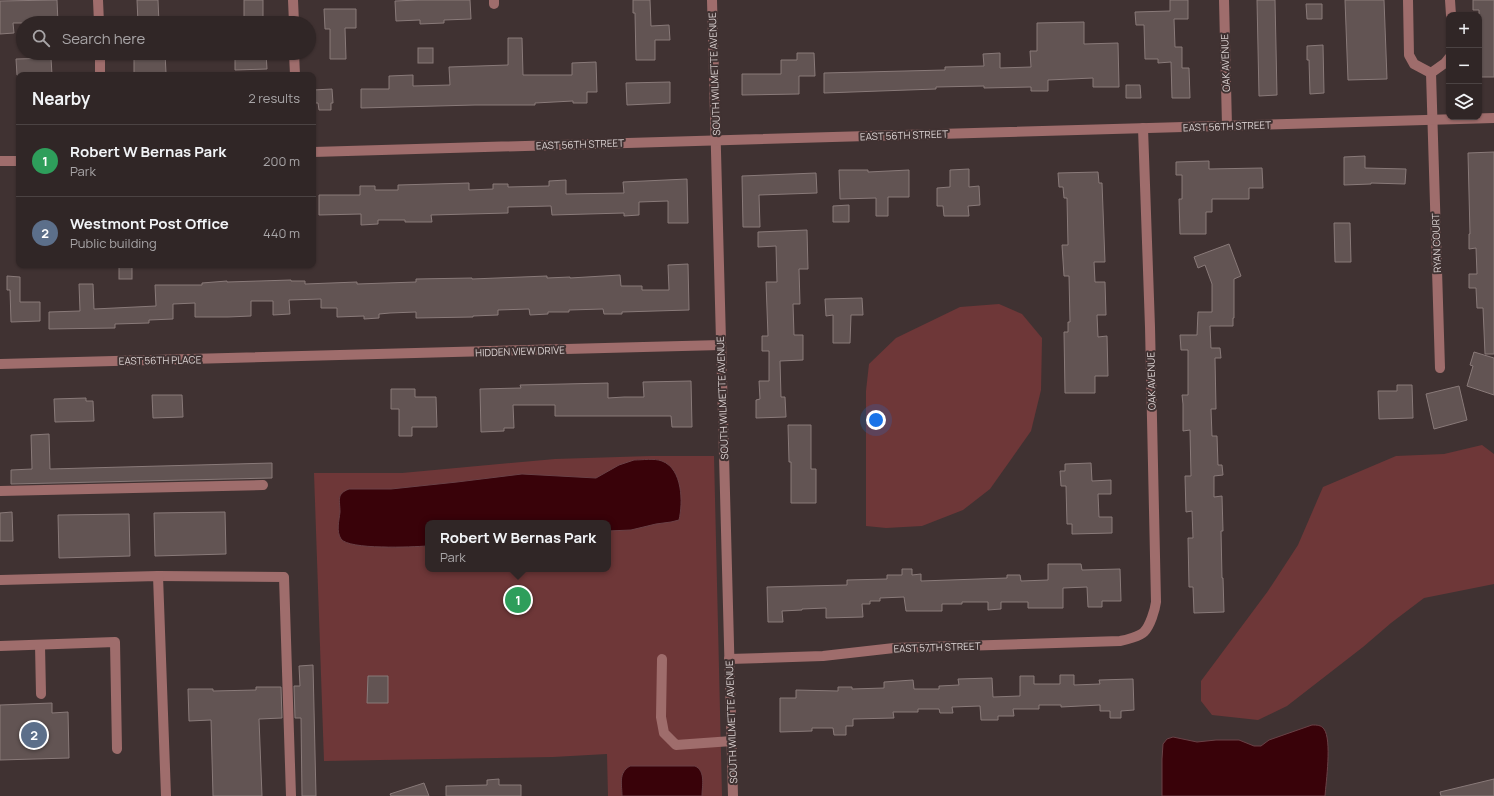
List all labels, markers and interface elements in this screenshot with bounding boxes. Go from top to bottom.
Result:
street label: SOUTH WILMETTE AVENUE [705,12,723,136]
map controls [1446,12,1482,120]
button: + [1446,12,1482,48]
search box [16,16,316,60]
icon: search [30,27,52,49]
text: Search here [62,28,145,49]
street label: OAK AVENUE [1217,33,1233,92]
button: − [1446,48,1482,84]
button: layers [1446,84,1482,120]
text: Nearby [32,87,90,110]
text: 2 results [248,89,300,107]
street label: EAST 56TH STREET [1183,117,1271,135]
street label: EAST 56TH STREET [860,126,948,144]
street label: EAST 56TH STREET [536,135,624,153]
text: Robert W Bernas Park [70,141,226,162]
text: 1 [42,152,48,170]
text: 200 m [263,152,300,170]
text: Park [70,162,96,180]
text: Westmont Post Office [70,213,229,234]
street label: RYAN COURT [1428,213,1444,273]
text: 2 [41,224,49,242]
text: 440 m [263,224,300,242]
text: Public building [70,234,157,252]
street label: SOUTH WILMETTE AVENUE [713,336,731,460]
street label: HIDDEN VIEW DRIVE [475,342,565,360]
street label: EAST 56TH PLACE [119,352,202,368]
street label: OAK AVENUE [1143,352,1159,410]
your location [866,410,886,430]
popup [425,520,611,572]
text: Robert W Bernas Park [440,527,596,548]
text: Park [440,548,466,566]
pin: 1 [505,585,531,615]
street label: EAST 57TH STREET [893,638,981,656]
street label: SOUTH WILMETTE AVENUE [722,660,740,784]
pin: 2 [21,720,47,750]

